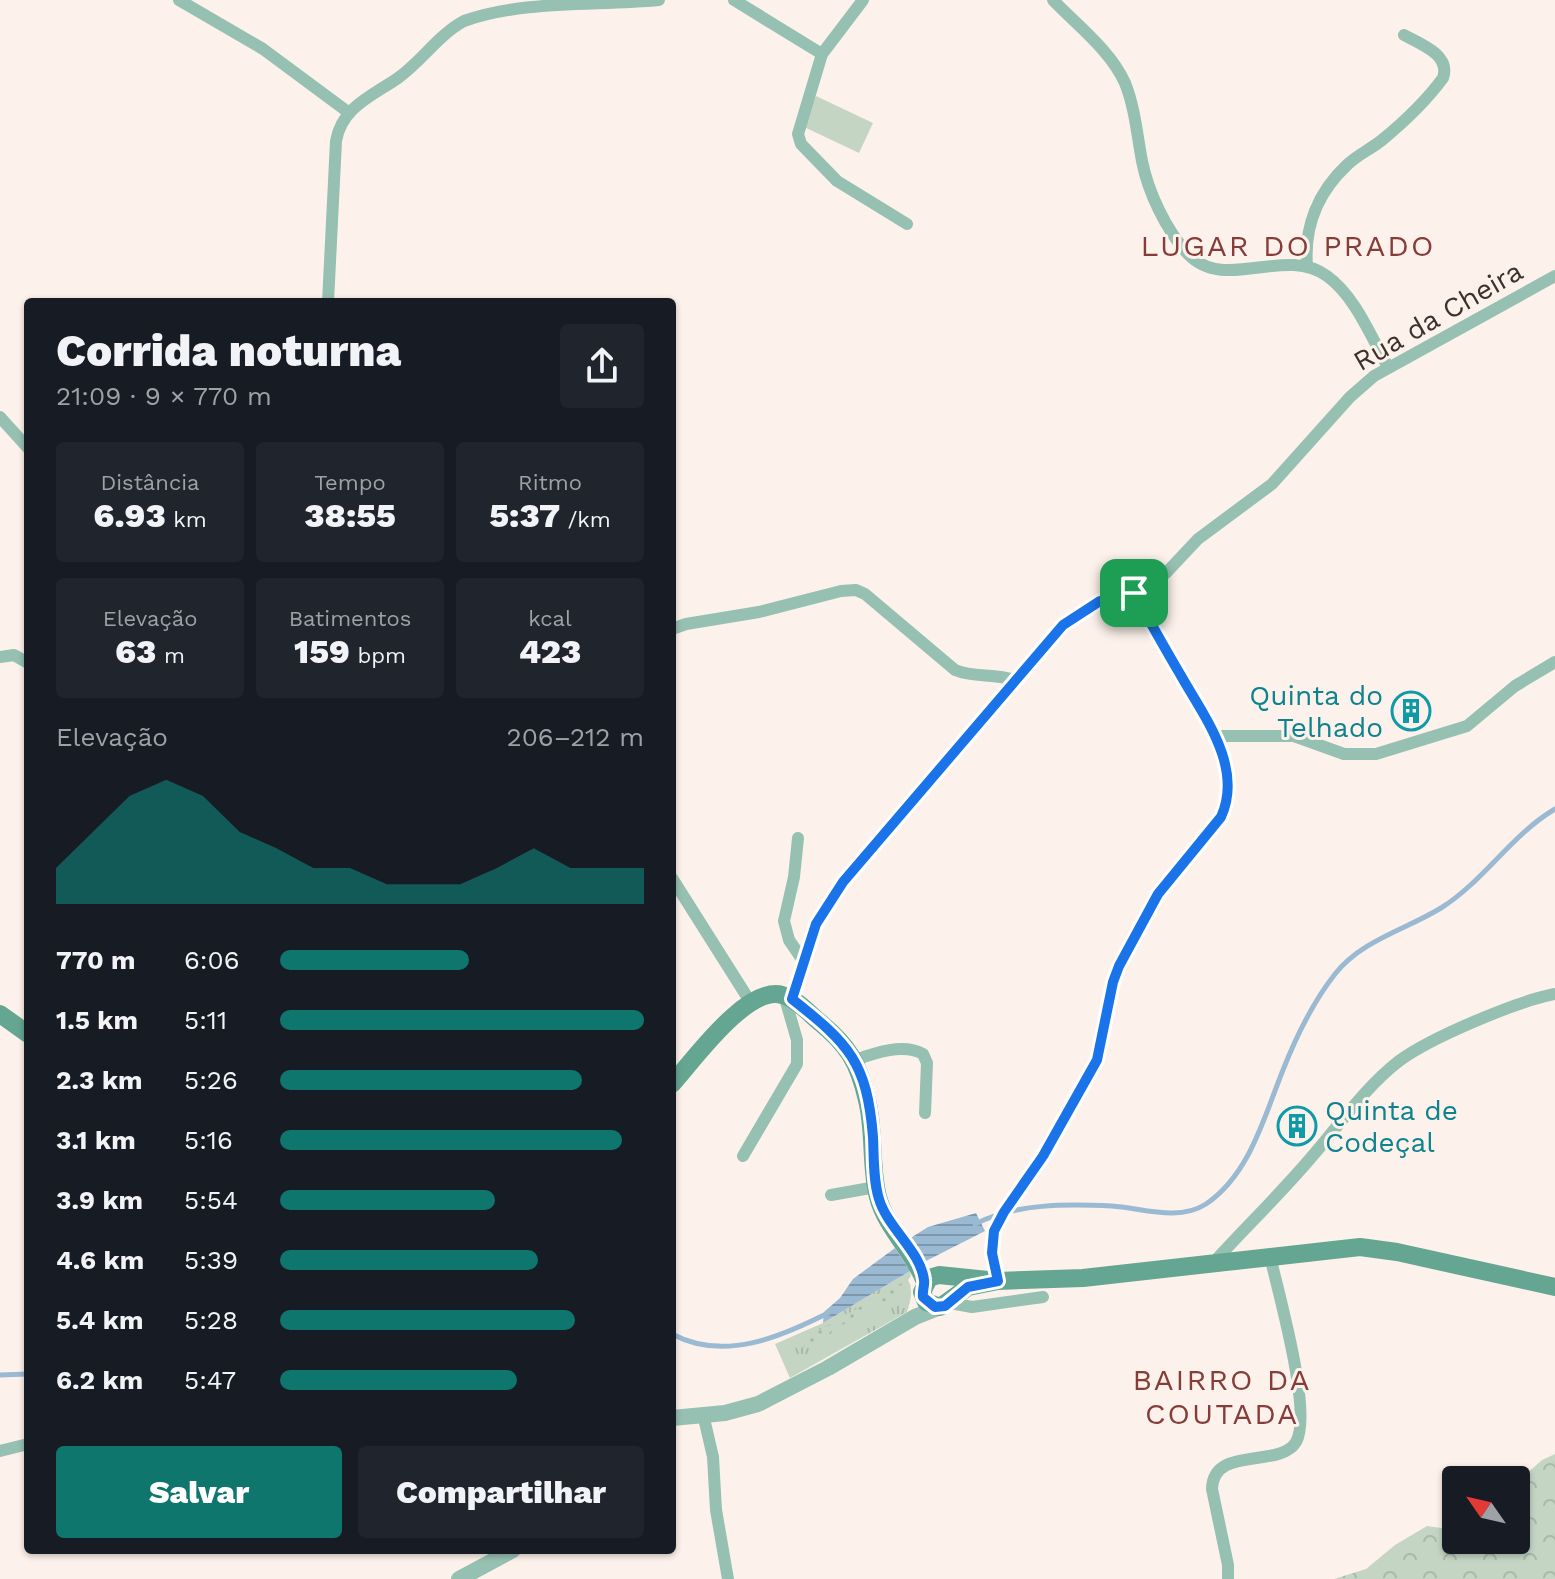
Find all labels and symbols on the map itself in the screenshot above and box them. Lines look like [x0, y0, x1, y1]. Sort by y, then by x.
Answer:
district label: LUGAR DO PRADO [1141, 228, 1435, 263]
street label: Rua da Cheira [1348, 254, 1529, 378]
pin [1100, 559, 1168, 627]
place label: Quinta do Telhado [1249, 679, 1383, 744]
building icon: Quinta do Telhado [1390, 690, 1432, 732]
place label: Quinta de Codeçal [1325, 1094, 1458, 1159]
building icon: Quinta de Codeçal [1276, 1105, 1318, 1147]
district label: BAIRRO DA COUTADA [1132, 1362, 1312, 1431]
north arrow [1442, 1466, 1530, 1554]

